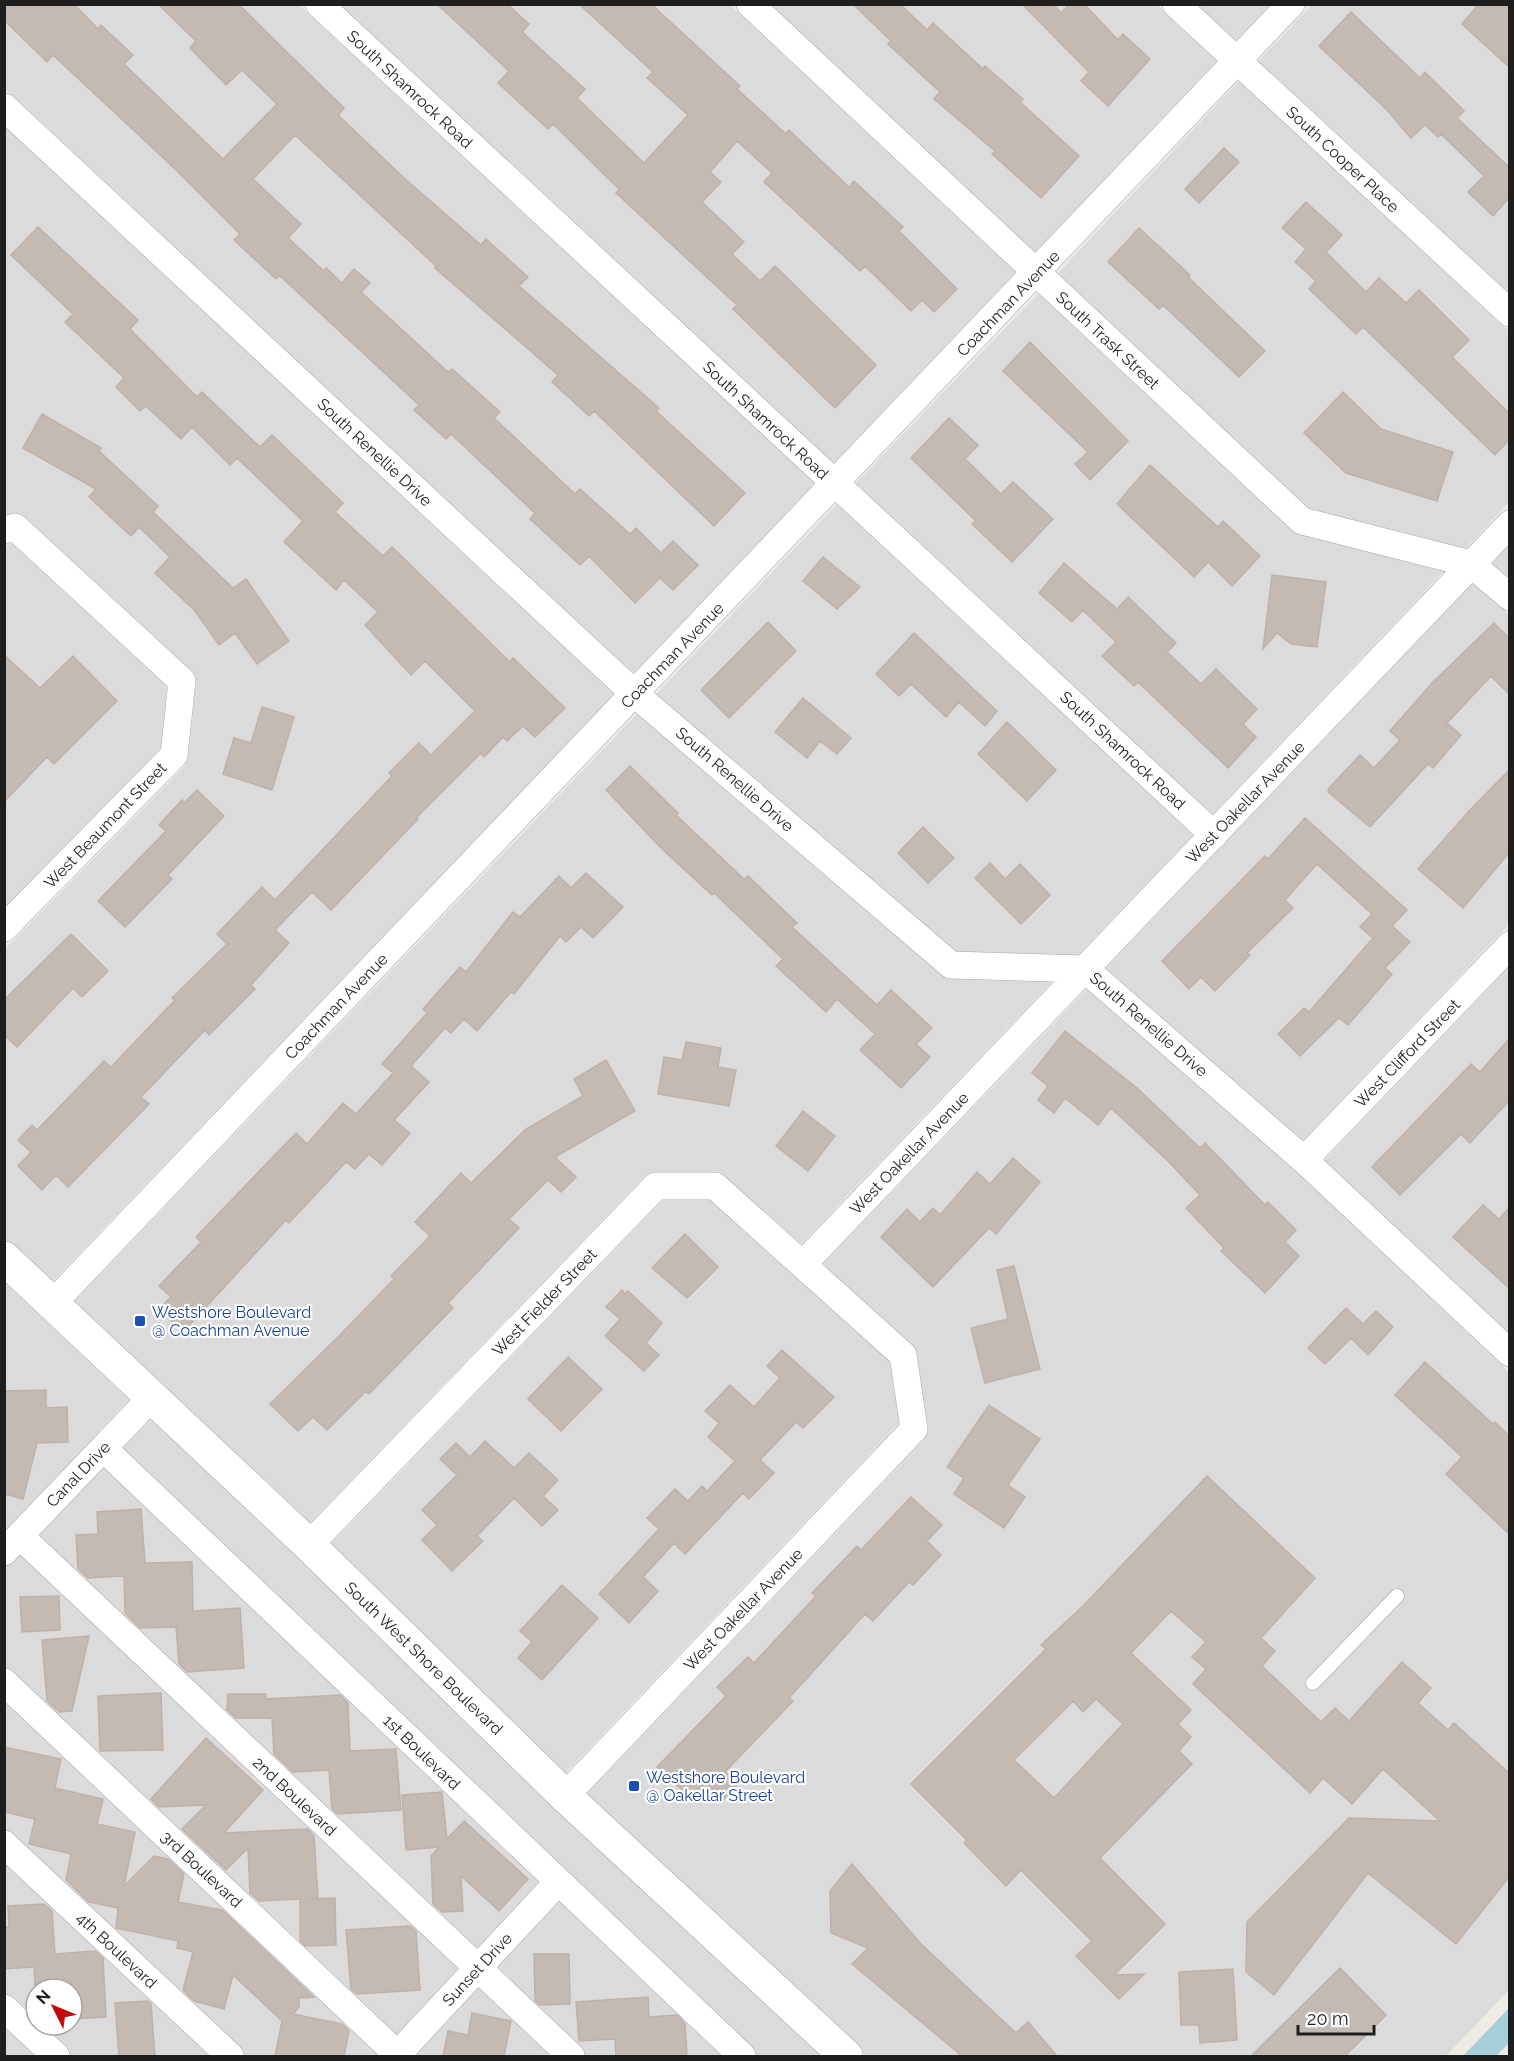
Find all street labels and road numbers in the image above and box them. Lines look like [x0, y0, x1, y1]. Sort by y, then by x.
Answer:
street label: South Shamrock Road [343, 26, 476, 152]
street label: South Cooper Place [1282, 102, 1403, 217]
street label: Coachman Avenue [953, 246, 1064, 360]
street label: South Trask Street [1052, 288, 1164, 394]
street label: South Shamrock Road [699, 357, 832, 483]
street label: South Renellie Drive [313, 394, 436, 510]
street label: Coachman Avenue [617, 598, 728, 712]
street label: South Shamrock Road [1056, 687, 1189, 813]
street label: South Renellie Drive [672, 723, 797, 836]
street label: West Oakellar Avenue [1182, 737, 1309, 867]
street label: West Beaumont Street [40, 758, 171, 892]
street label: Coachman Avenue [281, 949, 392, 1063]
street label: South Renellie Drive [1086, 968, 1211, 1081]
street label: West Clifford Street [1351, 995, 1464, 1112]
street label: West Oakellar Avenue [846, 1088, 973, 1218]
street label: West Fielder Street [488, 1244, 601, 1360]
street label: Canal Drive [42, 1438, 114, 1511]
street label: West Oakellar Avenue [680, 1544, 807, 1674]
street label: South West Shore Boulevard [341, 1578, 507, 1739]
street label: 1st Boulevard [379, 1711, 464, 1794]
street label: 2nd Boulevard [249, 1753, 340, 1840]
street label: 3rd Boulevard [157, 1827, 246, 1912]
street label: 4th Boulevard [72, 1908, 161, 1992]
street label: Sunset Drive [439, 1929, 516, 2010]

